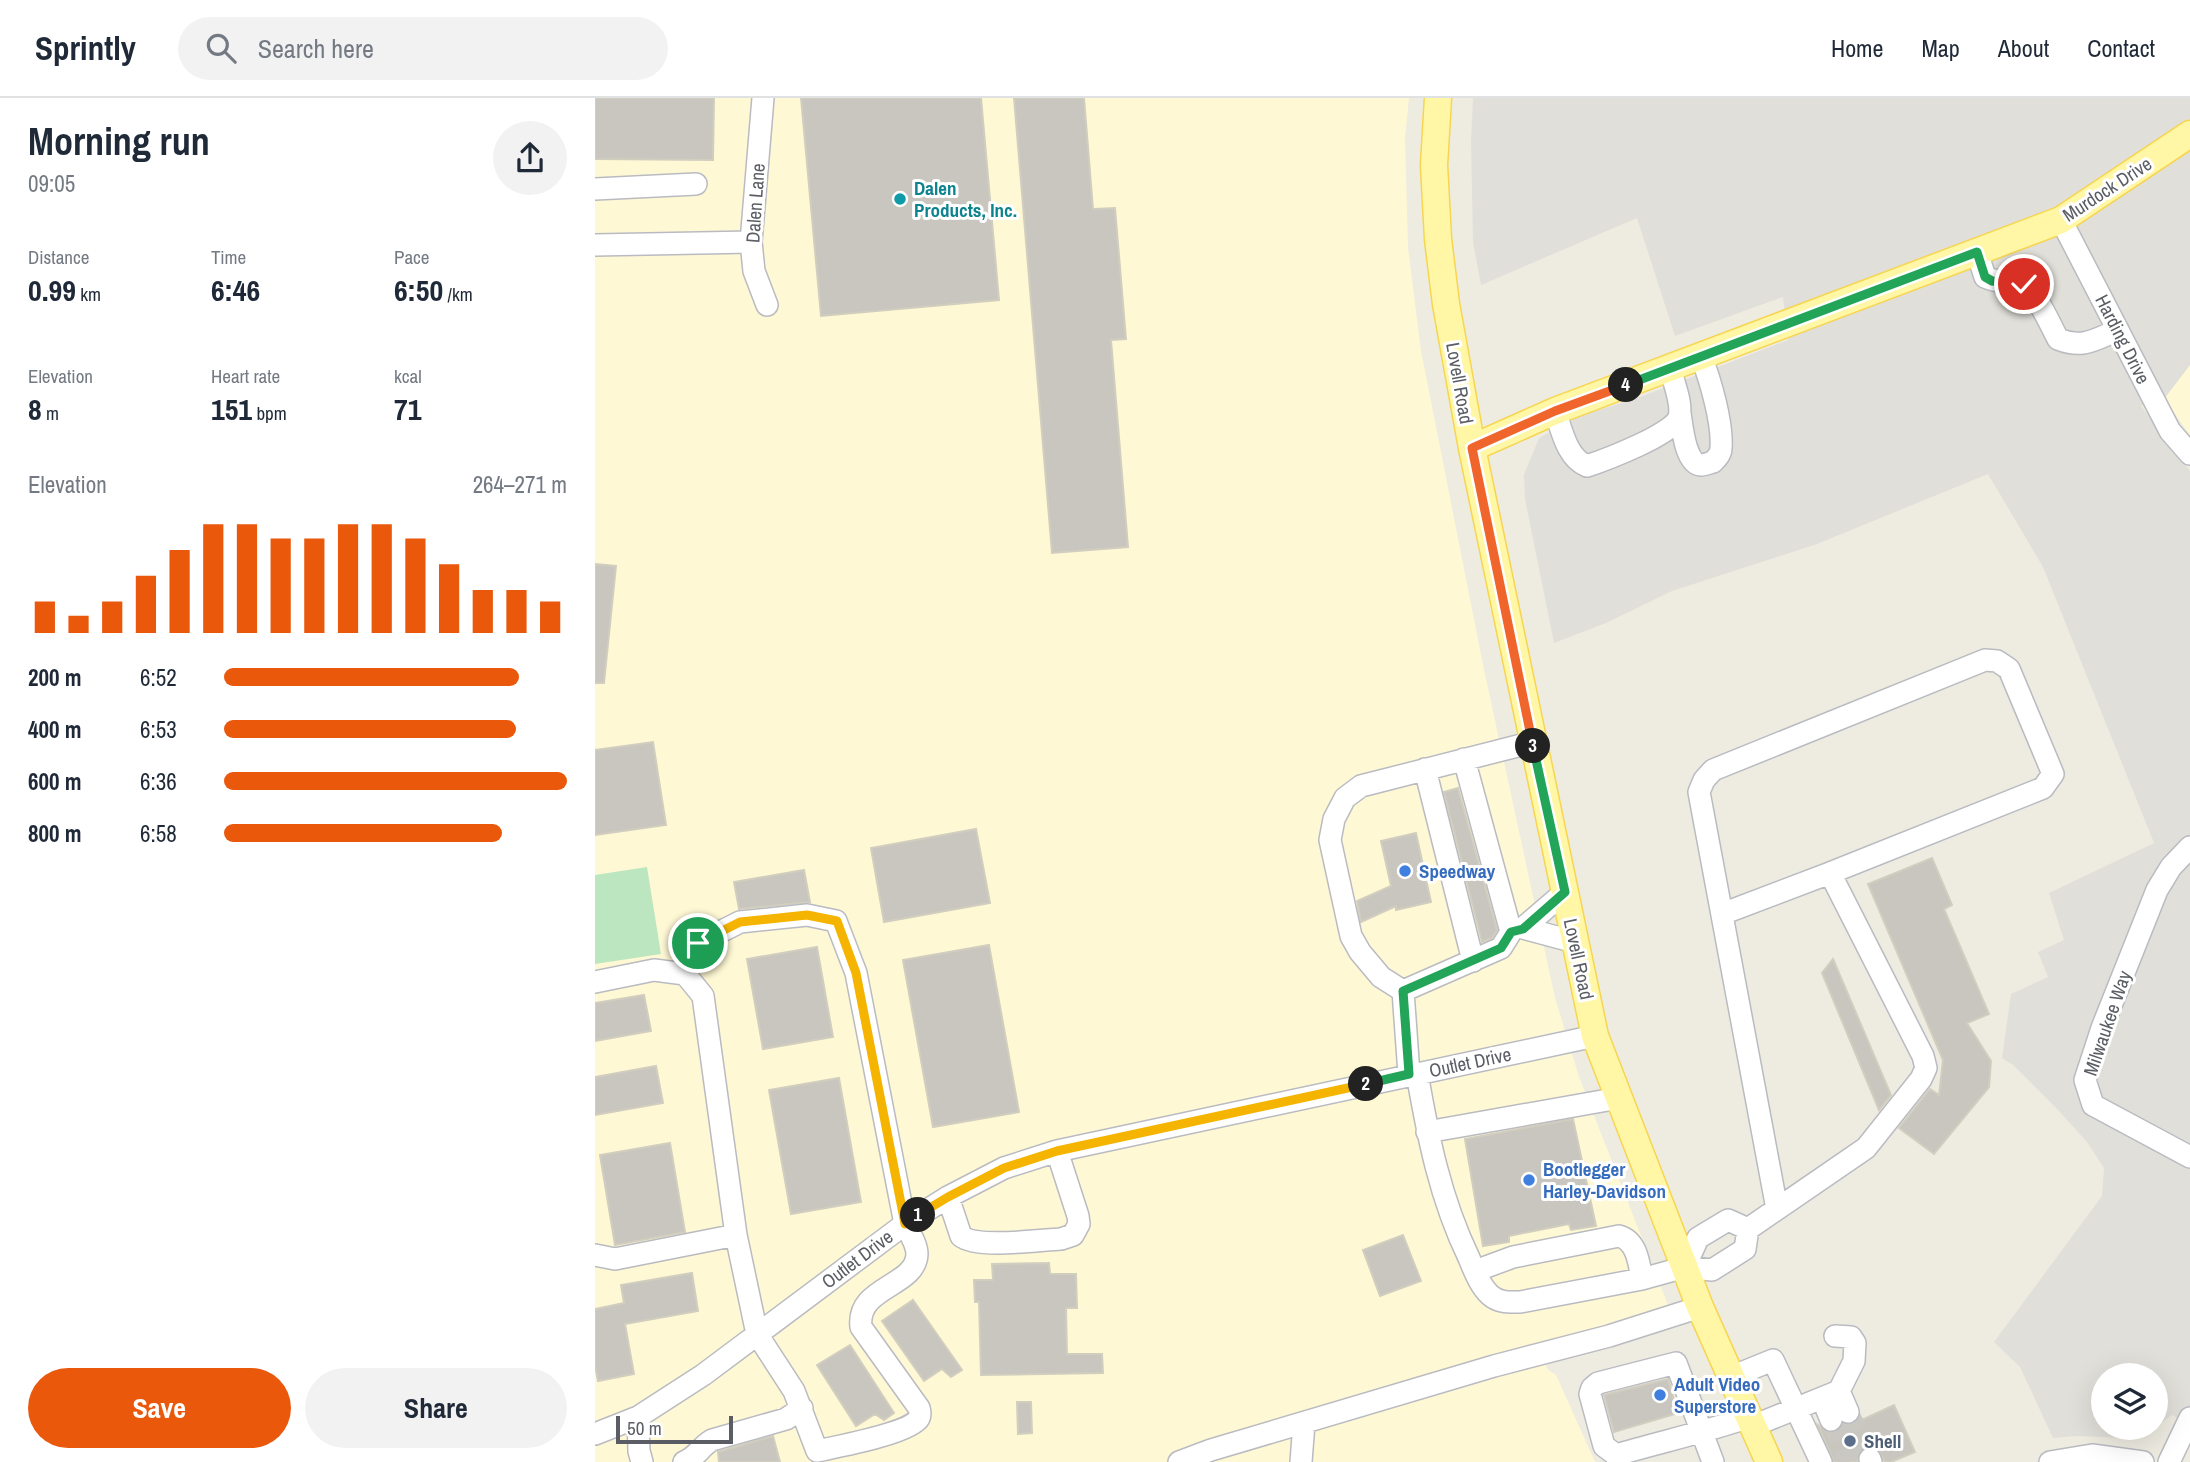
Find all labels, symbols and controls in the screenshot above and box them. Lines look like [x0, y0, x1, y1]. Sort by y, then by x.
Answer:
search box [178, 17, 668, 80]
text: Sprintly [35, 26, 136, 70]
icon: search [202, 29, 240, 67]
text: Search here [258, 31, 374, 66]
text: Home [1831, 32, 1883, 64]
text: Map [1921, 32, 1960, 64]
text: About [1998, 32, 2049, 64]
text: Contact [2087, 32, 2155, 64]
text: Morning run [28, 116, 210, 167]
button: share [493, 121, 567, 195]
street label: Murdock Drive [2057, 151, 2157, 227]
street label: Dalen Lane [739, 162, 771, 244]
text: 09:05 [28, 168, 75, 199]
place label: Dalen Products, Inc. [914, 175, 1017, 223]
marker: Dalen Products, Inc. [892, 191, 908, 207]
text: Distance [28, 244, 89, 270]
text: Time [211, 244, 246, 270]
text: Pace [394, 244, 430, 270]
pin [1994, 254, 2054, 314]
icon: check [2005, 265, 2043, 303]
text: 0.99 [28, 270, 76, 310]
text: 6:46 [211, 270, 260, 310]
text: 6:50 [394, 270, 443, 310]
text: km [76, 281, 101, 307]
text: /km [443, 281, 473, 307]
street label: Harding Drive [2089, 290, 2157, 388]
street label: Lovell Road [1440, 340, 1480, 426]
text: Elevation [28, 363, 93, 389]
text: Heart rate [211, 363, 280, 389]
text: kcal [394, 363, 422, 389]
pin: 4 [1609, 368, 1643, 402]
text: 4 [1621, 371, 1630, 397]
text: 8 [28, 389, 42, 429]
text: 151 [211, 389, 252, 429]
text: 71 [394, 389, 421, 429]
text: m [42, 400, 59, 426]
text: bpm [252, 400, 287, 426]
text: Elevation [28, 469, 107, 500]
text: 264–271 m [473, 469, 567, 500]
text: 200 m [28, 662, 81, 693]
text: 6:52 [140, 662, 177, 693]
text: 400 m [28, 714, 81, 745]
text: 6:53 [140, 714, 177, 745]
pin: 3 [1515, 728, 1551, 764]
text: 3 [1528, 732, 1537, 758]
text: 600 m [28, 766, 81, 797]
text: 6:36 [140, 766, 177, 797]
text: 800 m [28, 818, 81, 849]
text: 6:58 [140, 818, 177, 849]
place label: Speedway [1419, 858, 1496, 884]
marker: Speedway [1397, 863, 1413, 879]
pin [668, 913, 728, 973]
street label: Lovell Road [1558, 916, 1600, 1002]
icon: arrive [679, 924, 717, 962]
street label: Milwaukee Way [2077, 967, 2137, 1079]
street label: Outlet Drive [1427, 1041, 1513, 1083]
pin: 2 [1349, 1066, 1383, 1102]
text: 2 [1361, 1070, 1370, 1096]
place label: Bootlegger Harley-Davidson [1543, 1156, 1666, 1204]
marker: Bootlegger Harley-Davidson [1521, 1172, 1537, 1188]
pin: 1 [901, 1198, 935, 1232]
text: 1 [913, 1201, 922, 1227]
street label: Outlet Drive [816, 1224, 898, 1294]
map controls [2091, 1363, 2168, 1440]
button: layers [2091, 1363, 2168, 1440]
button: Save [28, 1368, 291, 1448]
button: Share [305, 1368, 567, 1448]
place label: Adult Video Superstore [1674, 1371, 1760, 1419]
marker: Adult Video Superstore [1652, 1387, 1668, 1403]
scale bar [616, 1413, 733, 1445]
text: 50 m [627, 1415, 662, 1441]
place label: Shell [1864, 1428, 1901, 1454]
marker: Shell [1842, 1433, 1858, 1449]

